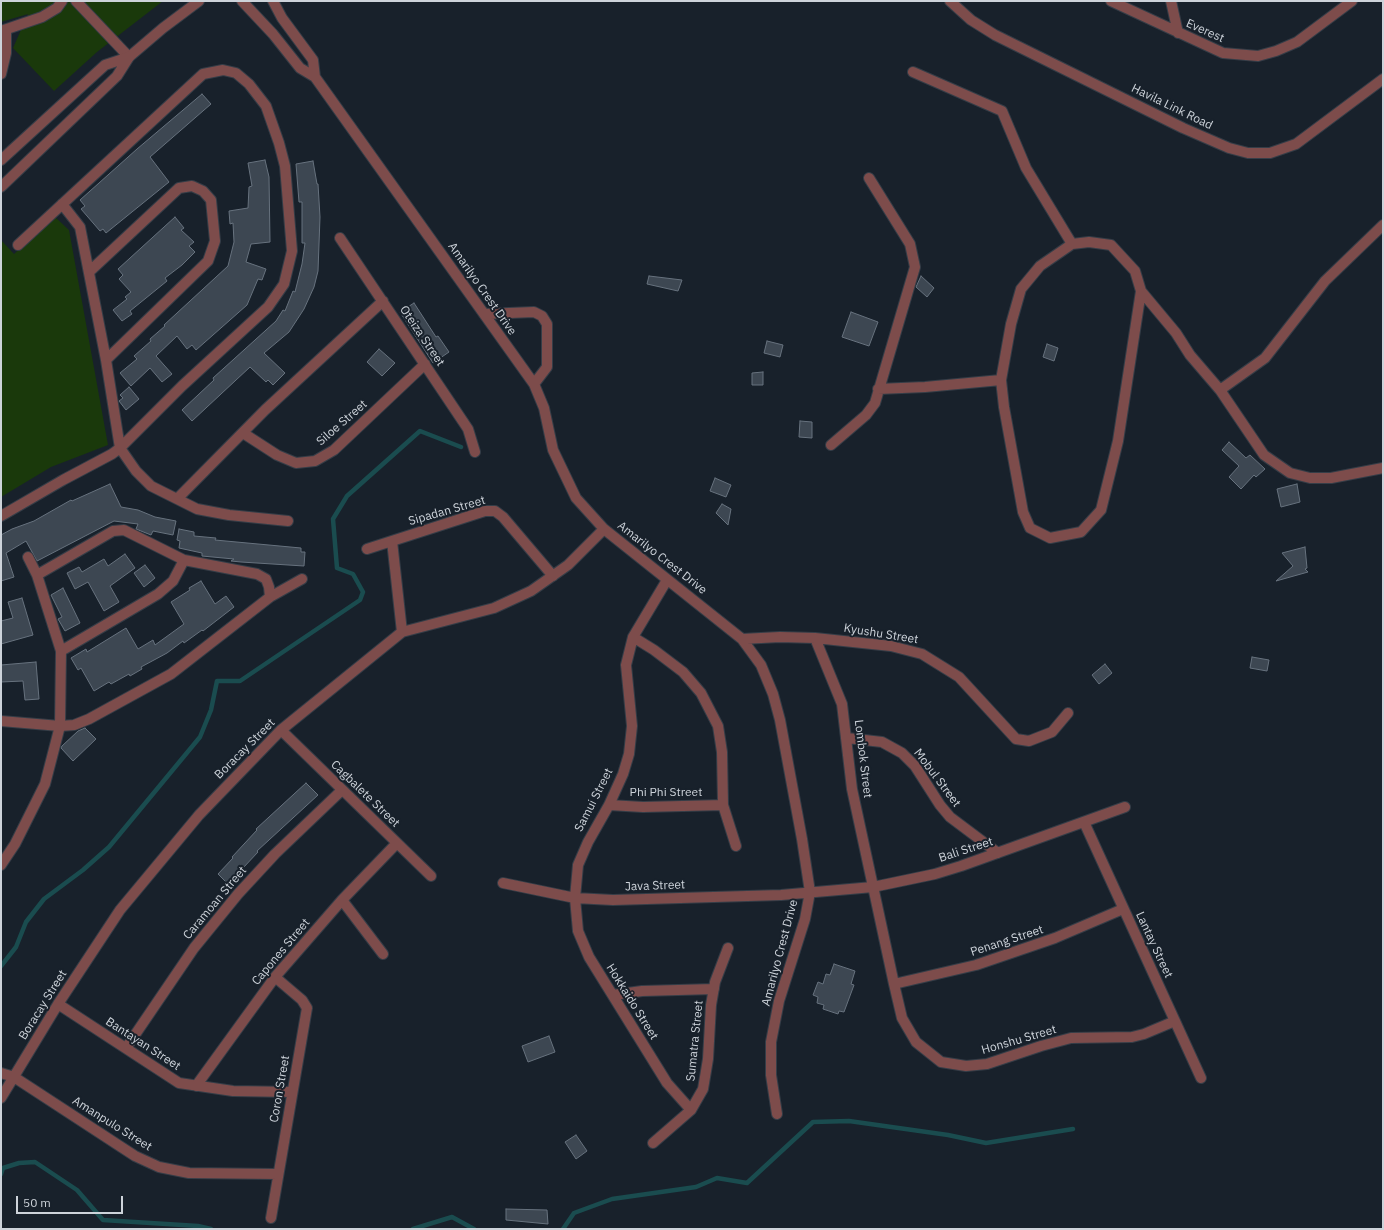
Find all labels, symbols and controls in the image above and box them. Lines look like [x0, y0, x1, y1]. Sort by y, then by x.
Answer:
street label: Everest [1184, 16, 1226, 46]
street label: Havila Link Road [1129, 81, 1215, 133]
street label: Amarilyo Crest Drive [445, 240, 519, 338]
street label: Oteiza Street [396, 303, 448, 369]
street label: Siloe Street [314, 397, 370, 449]
street label: Sipadan Street [407, 493, 487, 529]
street label: Amarilyo Crest Drive [614, 519, 710, 597]
street label: Kyushu Street [843, 621, 919, 647]
street label: Boracay Street [212, 716, 278, 782]
street label: Lombok Street [851, 719, 875, 799]
street label: Mobul Street [910, 746, 964, 810]
street label: Cagbalete Street [328, 758, 402, 830]
street label: Samui Street [572, 766, 616, 834]
street label: Phi Phi Street [630, 786, 702, 800]
street label: Bali Street [937, 834, 995, 866]
street label: Caramoan Street [180, 864, 250, 942]
street label: Java Street [625, 878, 685, 894]
street label: Amarilyo Crest Drive [759, 898, 801, 1008]
street label: Lantay Street [1132, 910, 1176, 980]
street label: Capones Street [249, 916, 313, 988]
street label: Penang Street [969, 922, 1045, 960]
street label: Hokkaido Street [603, 961, 661, 1043]
street label: Boracay Street [16, 968, 70, 1042]
street label: Sumatra Street [684, 1000, 706, 1082]
street label: Bantayan Street [103, 1014, 183, 1074]
street label: Honshu Street [980, 1022, 1058, 1058]
street label: Coron Street [267, 1054, 293, 1124]
street label: Amanpulo Street [70, 1094, 154, 1154]
scale bar [18, 1188, 125, 1214]
text: 50 m [23, 1195, 51, 1210]

